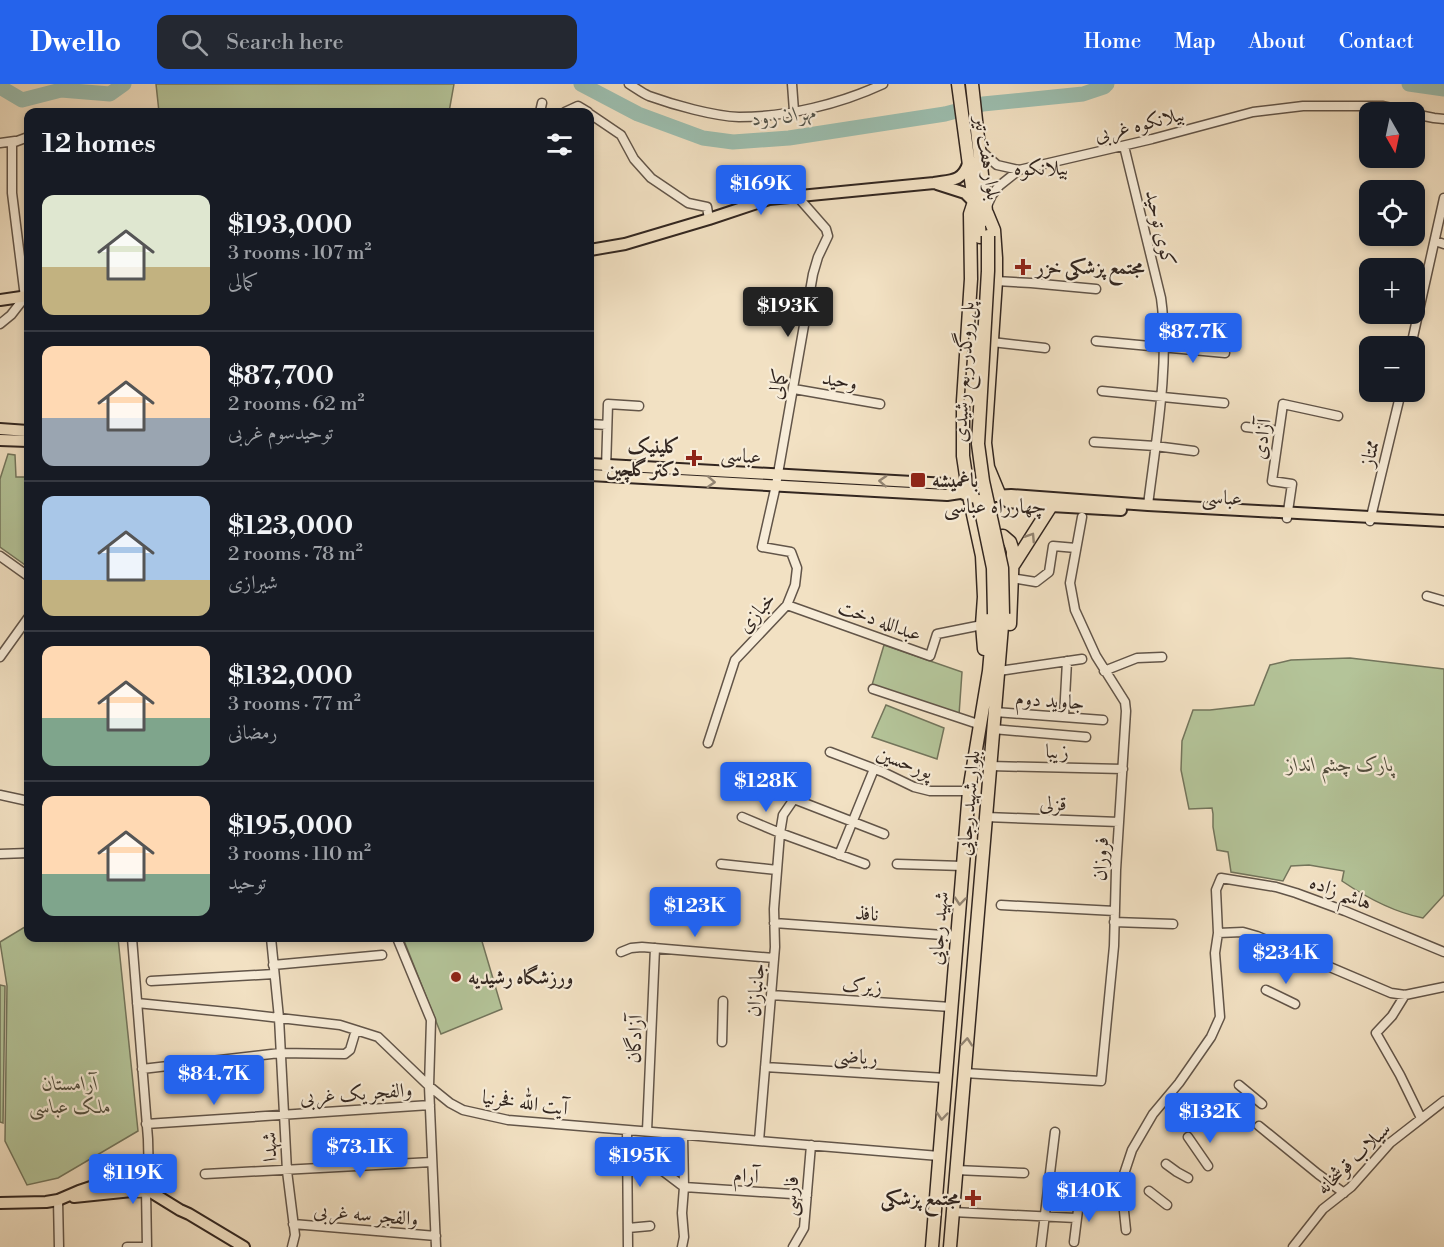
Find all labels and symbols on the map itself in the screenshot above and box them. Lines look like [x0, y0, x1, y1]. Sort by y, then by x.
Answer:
water label: مهران رود [750, 100, 818, 132]
street label: بیلانکوه غربی [1092, 102, 1187, 150]
north arrow [1359, 102, 1425, 168]
street label: بلوار هفت تیر [967, 112, 1006, 202]
district label: بیلانکوه [1014, 156, 1068, 182]
pin: $169K [719, 165, 803, 216]
street label: کوی توحید [1139, 188, 1180, 269]
place label: مجتمع پزشکی خزر [1034, 256, 1145, 286]
marker: مجتمع پزشکی خزر [1014, 258, 1032, 276]
pin: $193K [746, 287, 830, 338]
street label: پل روگذر ربع رشیدی [945, 300, 985, 443]
pin: $87.7K [1144, 313, 1242, 364]
street label: وحید [820, 366, 859, 397]
street label: کمالی [763, 367, 794, 402]
street label: آزادی [1246, 414, 1278, 461]
place label: کلینیک دکتر گلچین [606, 435, 680, 483]
street label: ممتاز [1355, 438, 1386, 471]
street label: عباسى [720, 443, 762, 471]
marker: کلینیک دکتر گلچین [685, 449, 703, 467]
place label: باغمیشه [932, 469, 979, 494]
marker: باغمیشه [909, 471, 927, 489]
one-way arrow [706, 475, 715, 488]
one-way arrow [878, 475, 887, 488]
street label: عباسى [1201, 485, 1243, 513]
district label: چهارراه عباسی [944, 494, 1046, 521]
one-way arrow [1024, 533, 1035, 544]
street label: خبازی [733, 587, 782, 638]
street label: عبدالله دخت [834, 595, 925, 648]
street label: جاوید دوم [1014, 687, 1085, 720]
street label: زیبا [1045, 740, 1069, 765]
street label: پورحسین [872, 741, 937, 787]
street label: بلوار شهید رجایی [952, 749, 987, 857]
park label: پارک چشم انداز [1284, 753, 1396, 784]
pin: $128K [724, 762, 808, 813]
street label: قزلی [1039, 792, 1067, 817]
street label: فروزان [1088, 836, 1115, 882]
street label: هاشم زاده [1304, 870, 1375, 922]
pin: $123K [653, 887, 737, 938]
street label: شهید رجایی [924, 890, 955, 966]
one-way arrow [954, 896, 967, 905]
street label: نافذ [854, 901, 880, 928]
pin: $234K [1244, 934, 1328, 985]
street label: جانبازان [742, 962, 771, 1018]
place label: ورزشگاه رشیدیه [468, 964, 573, 991]
marker: ورزشگاه رشیدیه [449, 970, 463, 984]
street label: زیرک [841, 973, 883, 1000]
street label: آزادگان [621, 1011, 649, 1064]
one-way arrow [960, 1038, 973, 1047]
street label: ریاضی [833, 1043, 879, 1073]
pin: $84.7K [165, 1055, 263, 1106]
park label: آرامستان ملک عباسی [29, 1071, 111, 1121]
street label: والفجر یک غربی [299, 1078, 413, 1112]
street label: آیت الله فخرنیا [480, 1081, 572, 1122]
pin: $132K [1168, 1093, 1252, 1144]
one-way arrow [936, 1112, 949, 1121]
street label: سیلاب قوشخانه [1311, 1117, 1397, 1201]
pin: $73.1K [311, 1128, 409, 1179]
street label: شهدا [257, 1131, 284, 1162]
pin: $195K [598, 1137, 682, 1188]
pin: $119K [91, 1154, 175, 1205]
street label: آرام [732, 1162, 762, 1194]
pin: $140K [1047, 1172, 1131, 1223]
street label: فارسی [778, 1175, 806, 1217]
place label: مجتمع پزشکی [880, 1187, 961, 1217]
marker: مجتمع پزشکی [964, 1189, 982, 1207]
street label: والفجر سه غربی [312, 1198, 419, 1234]

